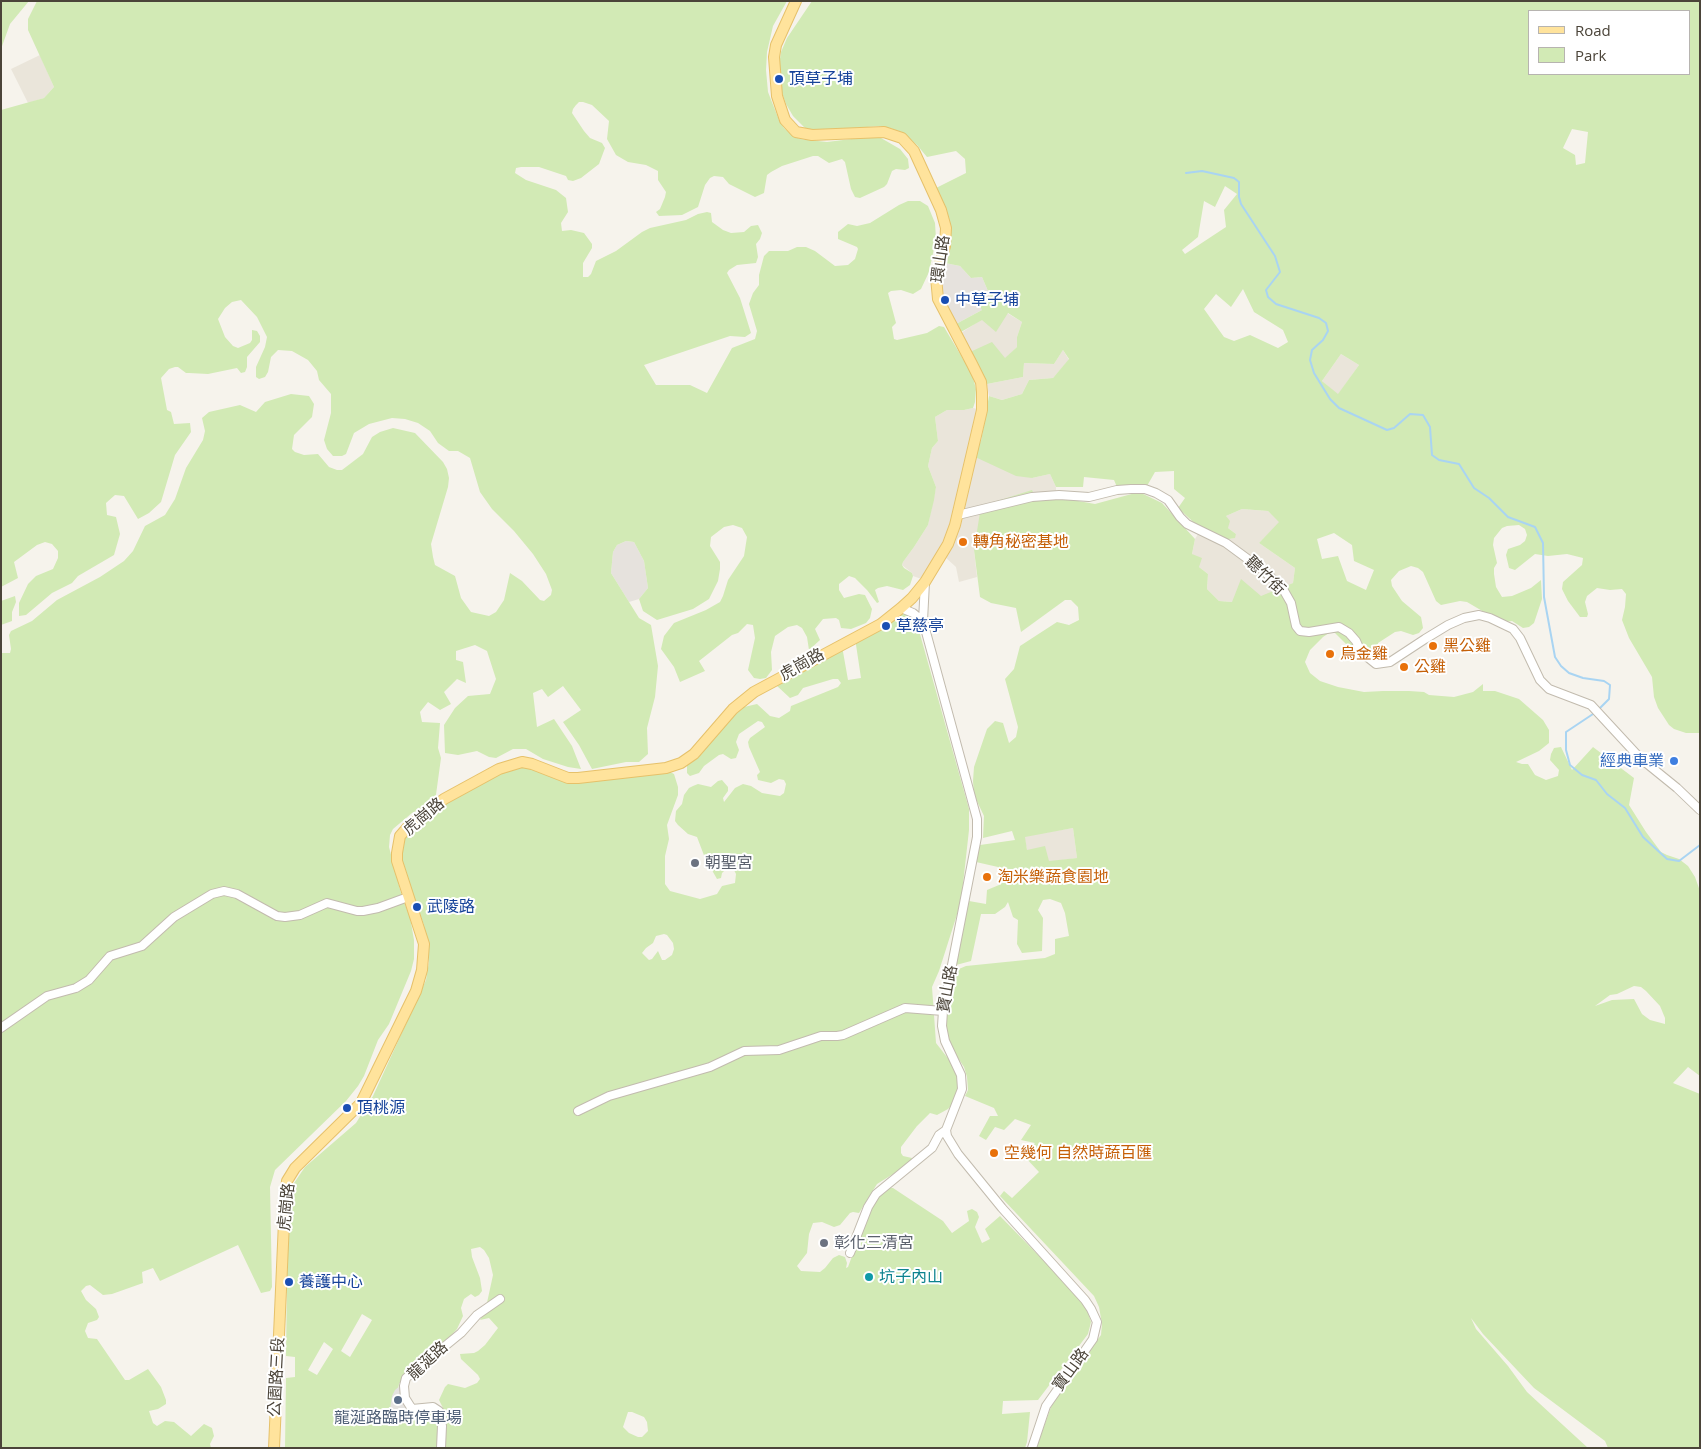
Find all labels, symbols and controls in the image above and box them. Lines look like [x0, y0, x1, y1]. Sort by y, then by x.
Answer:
legend [1528, 10, 1691, 75]
text: Road [1575, 20, 1611, 40]
text: Park [1575, 45, 1606, 65]
place label: 頂草子埔 [789, 69, 853, 89]
marker: 頂草子埔 [773, 73, 785, 85]
street label: 環山路 [928, 234, 954, 284]
place label: 中草子埔 [955, 290, 1019, 310]
marker: 中草子埔 [939, 294, 951, 306]
place label: 轉角秘密基地 [973, 532, 1069, 552]
marker: 轉角秘密基地 [957, 536, 969, 548]
street label: 聽竹街 [1241, 552, 1289, 600]
place label: 草慈亭 [896, 616, 944, 636]
marker: 草慈亭 [880, 620, 892, 632]
place label: 黑公雞 [1443, 636, 1491, 656]
marker: 黑公雞 [1427, 640, 1439, 652]
place label: 烏金雞 [1340, 644, 1388, 664]
street label: 虎崗路 [776, 645, 828, 685]
marker: 烏金雞 [1324, 648, 1336, 660]
place label: 公雞 [1414, 657, 1446, 677]
marker: 公雞 [1398, 661, 1410, 673]
place label: 經典車業 [1600, 751, 1664, 771]
marker: 經典車業 [1668, 755, 1680, 767]
street label: 虎崗路 [399, 794, 449, 840]
place label: 朝聖宮 [705, 853, 753, 873]
marker: 朝聖宮 [689, 857, 701, 869]
place label: 淘米樂蔬食園地 [997, 867, 1109, 887]
marker: 淘米樂蔬食園地 [981, 871, 993, 883]
place label: 武陵路 [427, 897, 475, 917]
marker: 武陵路 [411, 901, 423, 913]
street label: 寶山路 [934, 964, 962, 1014]
place label: 頂桃源 [357, 1098, 405, 1118]
marker: 頂桃源 [341, 1102, 353, 1114]
place label: 空幾何 自然時蔬百匯 [1004, 1143, 1152, 1163]
marker: 空幾何 自然時蔬百匯 [988, 1147, 1000, 1159]
street label: 虎崗路 [275, 1182, 299, 1232]
place label: 彰化三清宮 [834, 1233, 914, 1253]
marker: 彰化三清宮 [818, 1237, 830, 1249]
place label: 坑子內山 [879, 1267, 943, 1287]
marker: 坑子內山 [863, 1271, 875, 1283]
place label: 養護中心 [299, 1272, 363, 1292]
marker: 養護中心 [283, 1276, 295, 1288]
street label: 公園路三段 [265, 1337, 289, 1417]
street label: 龍涎路 [404, 1338, 452, 1384]
street label: 寶山路 [1049, 1345, 1093, 1395]
marker: 龍涎路臨時停車場 [392, 1394, 404, 1406]
place label: 龍涎路臨時停車場 [334, 1408, 462, 1428]

